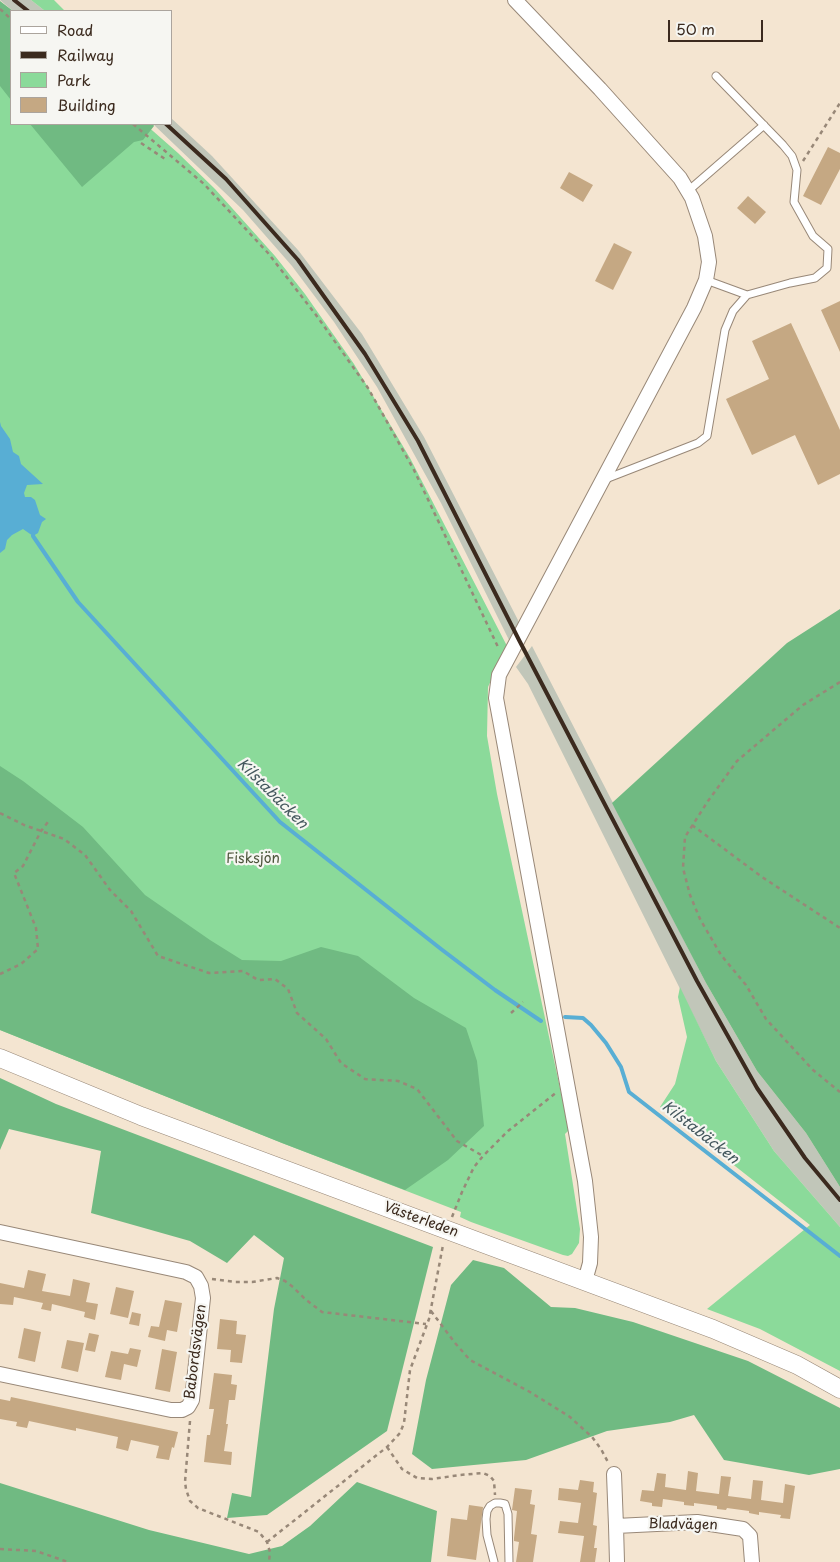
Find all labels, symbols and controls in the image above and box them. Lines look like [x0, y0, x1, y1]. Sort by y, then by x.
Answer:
legend [10, 10, 172, 125]
scale bar [670, 10, 765, 42]
text: 50 m [676, 17, 715, 40]
text: Road [57, 18, 93, 41]
text: Railway [57, 43, 114, 66]
text: Park [57, 68, 91, 91]
text: Building [57, 93, 116, 116]
water label: Kilstabäcken [233, 755, 311, 833]
park label: Fisksjön [226, 851, 280, 867]
water label: Kilstabäcken [658, 1098, 742, 1168]
street label: Västerleden [381, 1199, 461, 1241]
street label: Babordsvägen [182, 1303, 210, 1401]
street label: Bladvägen [648, 1516, 718, 1534]

